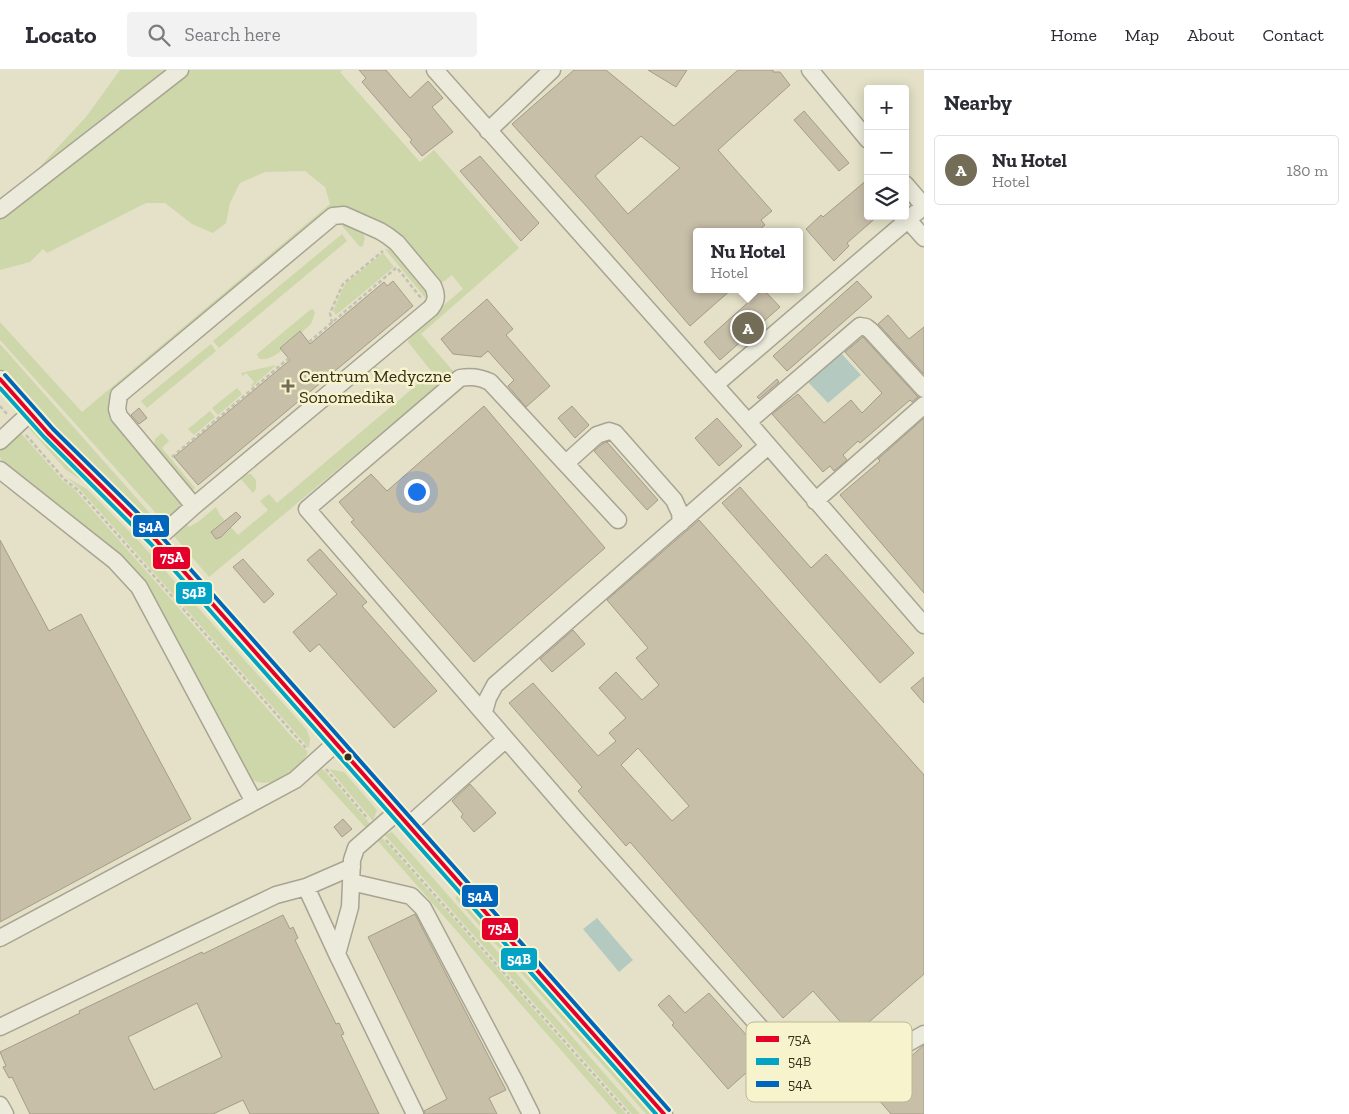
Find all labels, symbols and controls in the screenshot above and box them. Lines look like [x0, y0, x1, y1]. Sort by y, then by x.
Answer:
search box [127, 12, 477, 57]
text: Locato [25, 20, 97, 49]
icon: search [145, 21, 173, 49]
text: Search here [185, 23, 281, 46]
text: Home [1050, 24, 1097, 46]
text: Map [1125, 24, 1159, 46]
text: About [1187, 24, 1234, 46]
text: Contact [1262, 24, 1324, 46]
map controls [864, 85, 909, 220]
button: + [864, 85, 909, 130]
text: Nearby [944, 90, 1012, 115]
button: − [864, 130, 909, 175]
text: Nu Hotel [992, 149, 1067, 172]
text: A [956, 161, 967, 180]
text: 180 m [1287, 161, 1328, 180]
text: Hotel [992, 172, 1030, 191]
button: layers [864, 175, 909, 220]
popup [693, 228, 803, 293]
text: Nu Hotel [711, 240, 785, 263]
text: Hotel [711, 263, 748, 282]
pin: A [732, 309, 764, 347]
place label: Centrum Medyczne Sonomedika [299, 365, 451, 408]
marker: Centrum Medyczne Sonomedika [281, 379, 295, 393]
your location [404, 479, 430, 505]
line badge: 54A [132, 514, 170, 538]
text: 54A [139, 518, 164, 535]
line badge: 75A [152, 546, 191, 570]
text: 75A [160, 549, 184, 566]
line badge: 54B [175, 581, 213, 605]
text: 54B [182, 584, 206, 601]
unlabelled marker [343, 752, 353, 762]
line badge: 54A [461, 884, 499, 908]
text: 54A [468, 888, 493, 905]
line badge: 75A [481, 917, 519, 941]
text: 75A [488, 920, 512, 937]
line badge: 54B [500, 947, 538, 971]
text: 54B [507, 951, 531, 968]
legend [746, 1022, 912, 1102]
text: 75A [788, 1031, 812, 1048]
text: 54B [788, 1053, 811, 1070]
text: 54A [788, 1076, 813, 1093]

